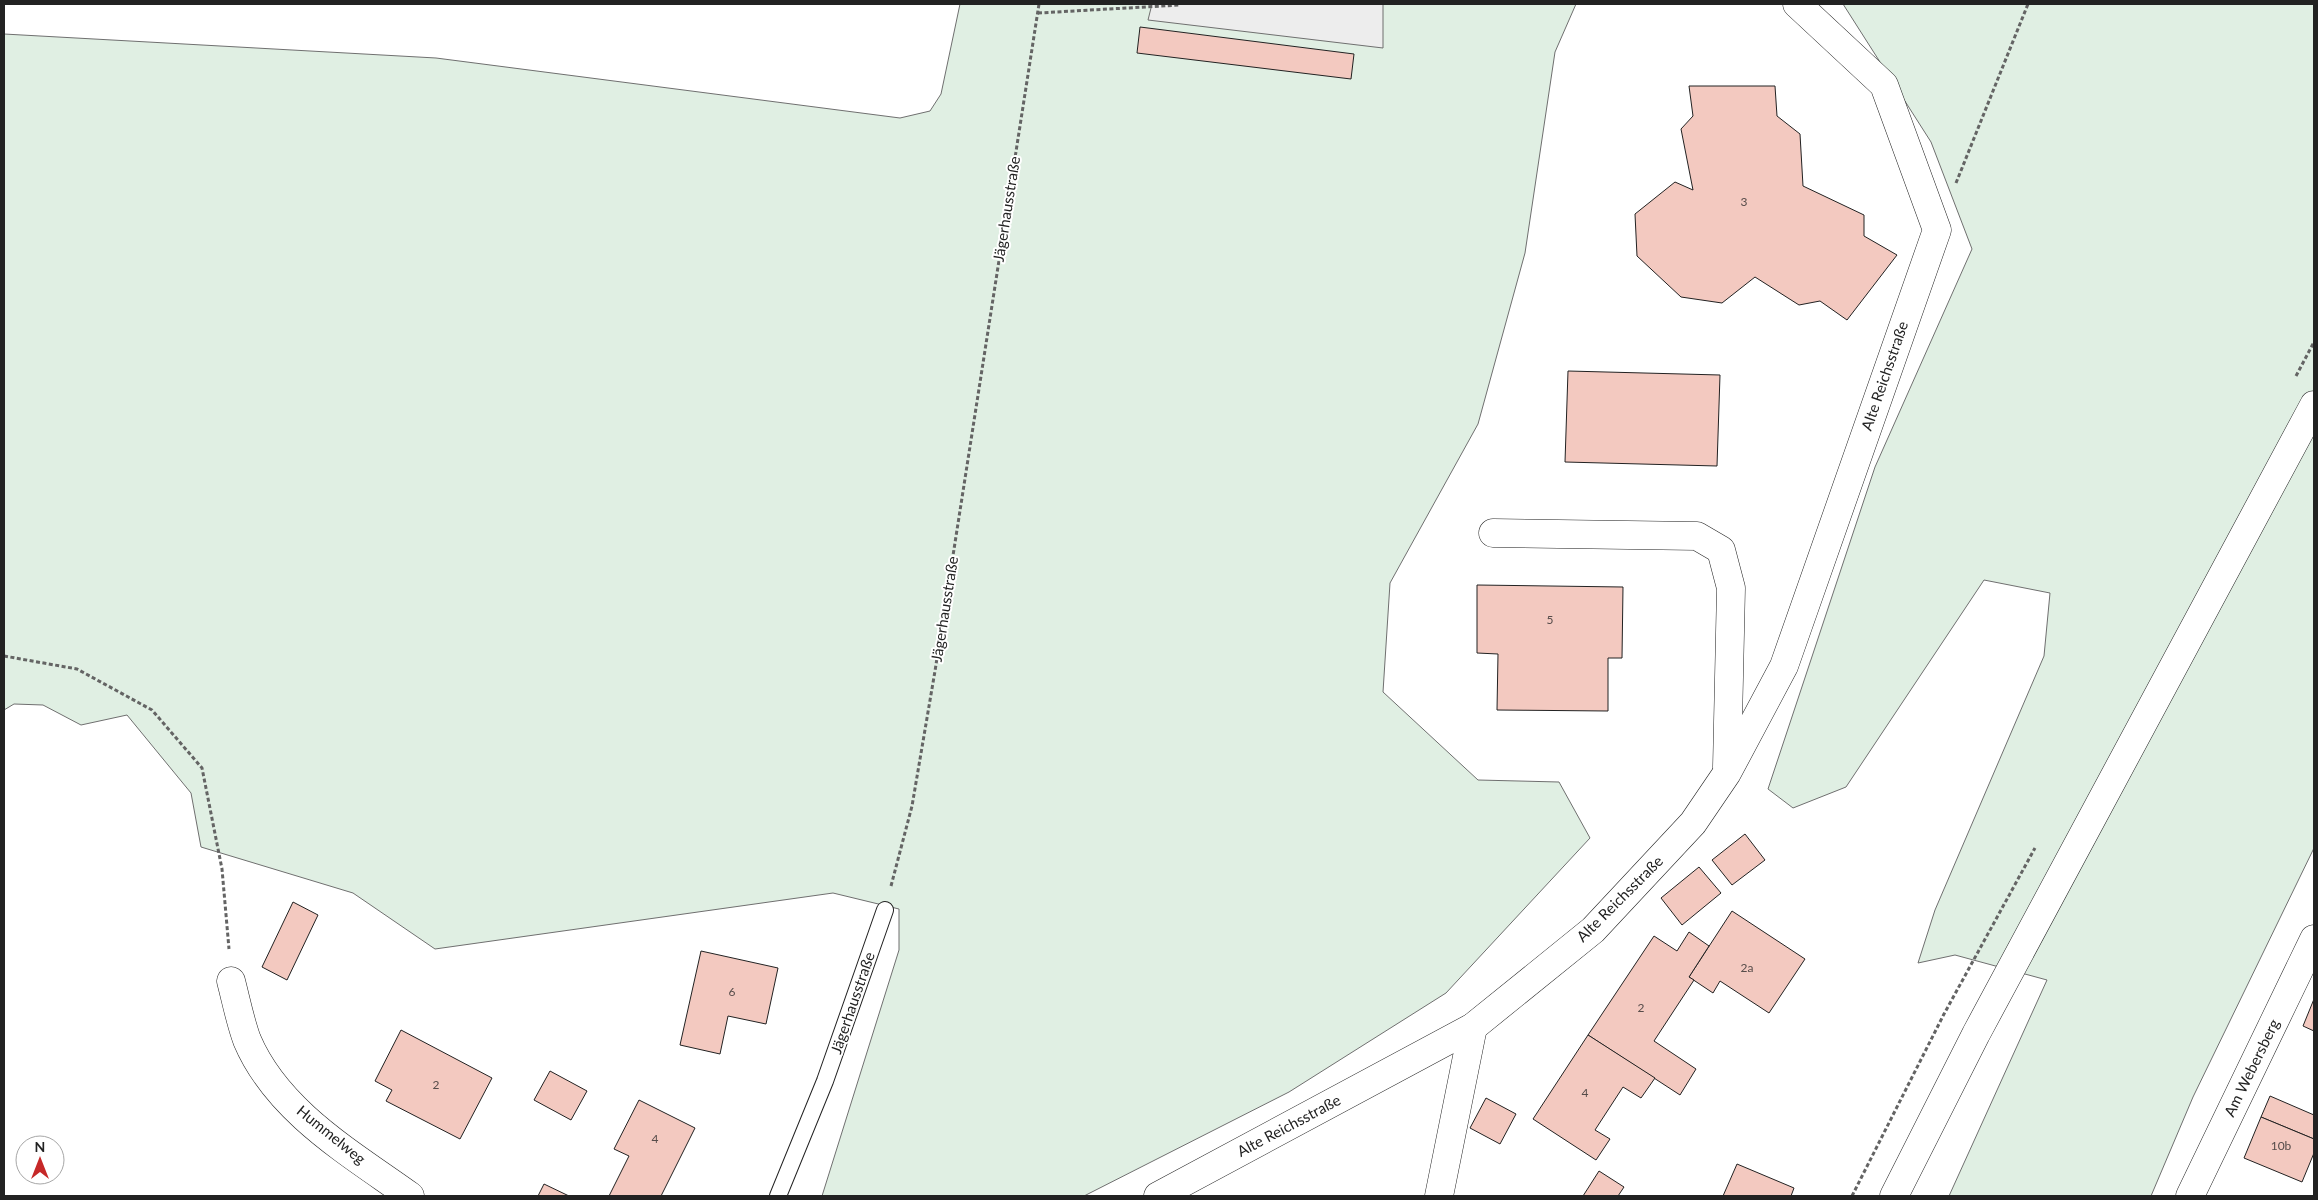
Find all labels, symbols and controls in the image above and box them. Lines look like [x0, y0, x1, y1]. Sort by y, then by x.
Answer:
street label: Jägerhausstraße [989, 155, 1023, 263]
house number: 3 [1741, 194, 1748, 209]
street label: Alte Reichsstraße [1857, 319, 1911, 433]
street label: Jägerhausstraße [927, 555, 961, 663]
house number: 5 [1547, 612, 1554, 627]
street label: Alte Reichsstraße [1572, 851, 1666, 945]
street label: Jägerhausstraße [826, 949, 878, 1056]
house number: 2a [1741, 960, 1753, 975]
house number: 6 [729, 984, 736, 999]
house number: 2 [1638, 1000, 1645, 1015]
street label: Am Webersberg [2220, 1016, 2283, 1119]
house number: 2 [433, 1077, 440, 1092]
house number: 4 [1582, 1085, 1589, 1100]
street label: Alte Reichsstraße [1234, 1090, 1343, 1160]
street label: Hummelweg [294, 1101, 370, 1168]
house number: 4 [652, 1131, 659, 1146]
north arrow [15, 1135, 65, 1185]
text: N [35, 1138, 45, 1155]
house number: 10b [2271, 1138, 2292, 1153]

